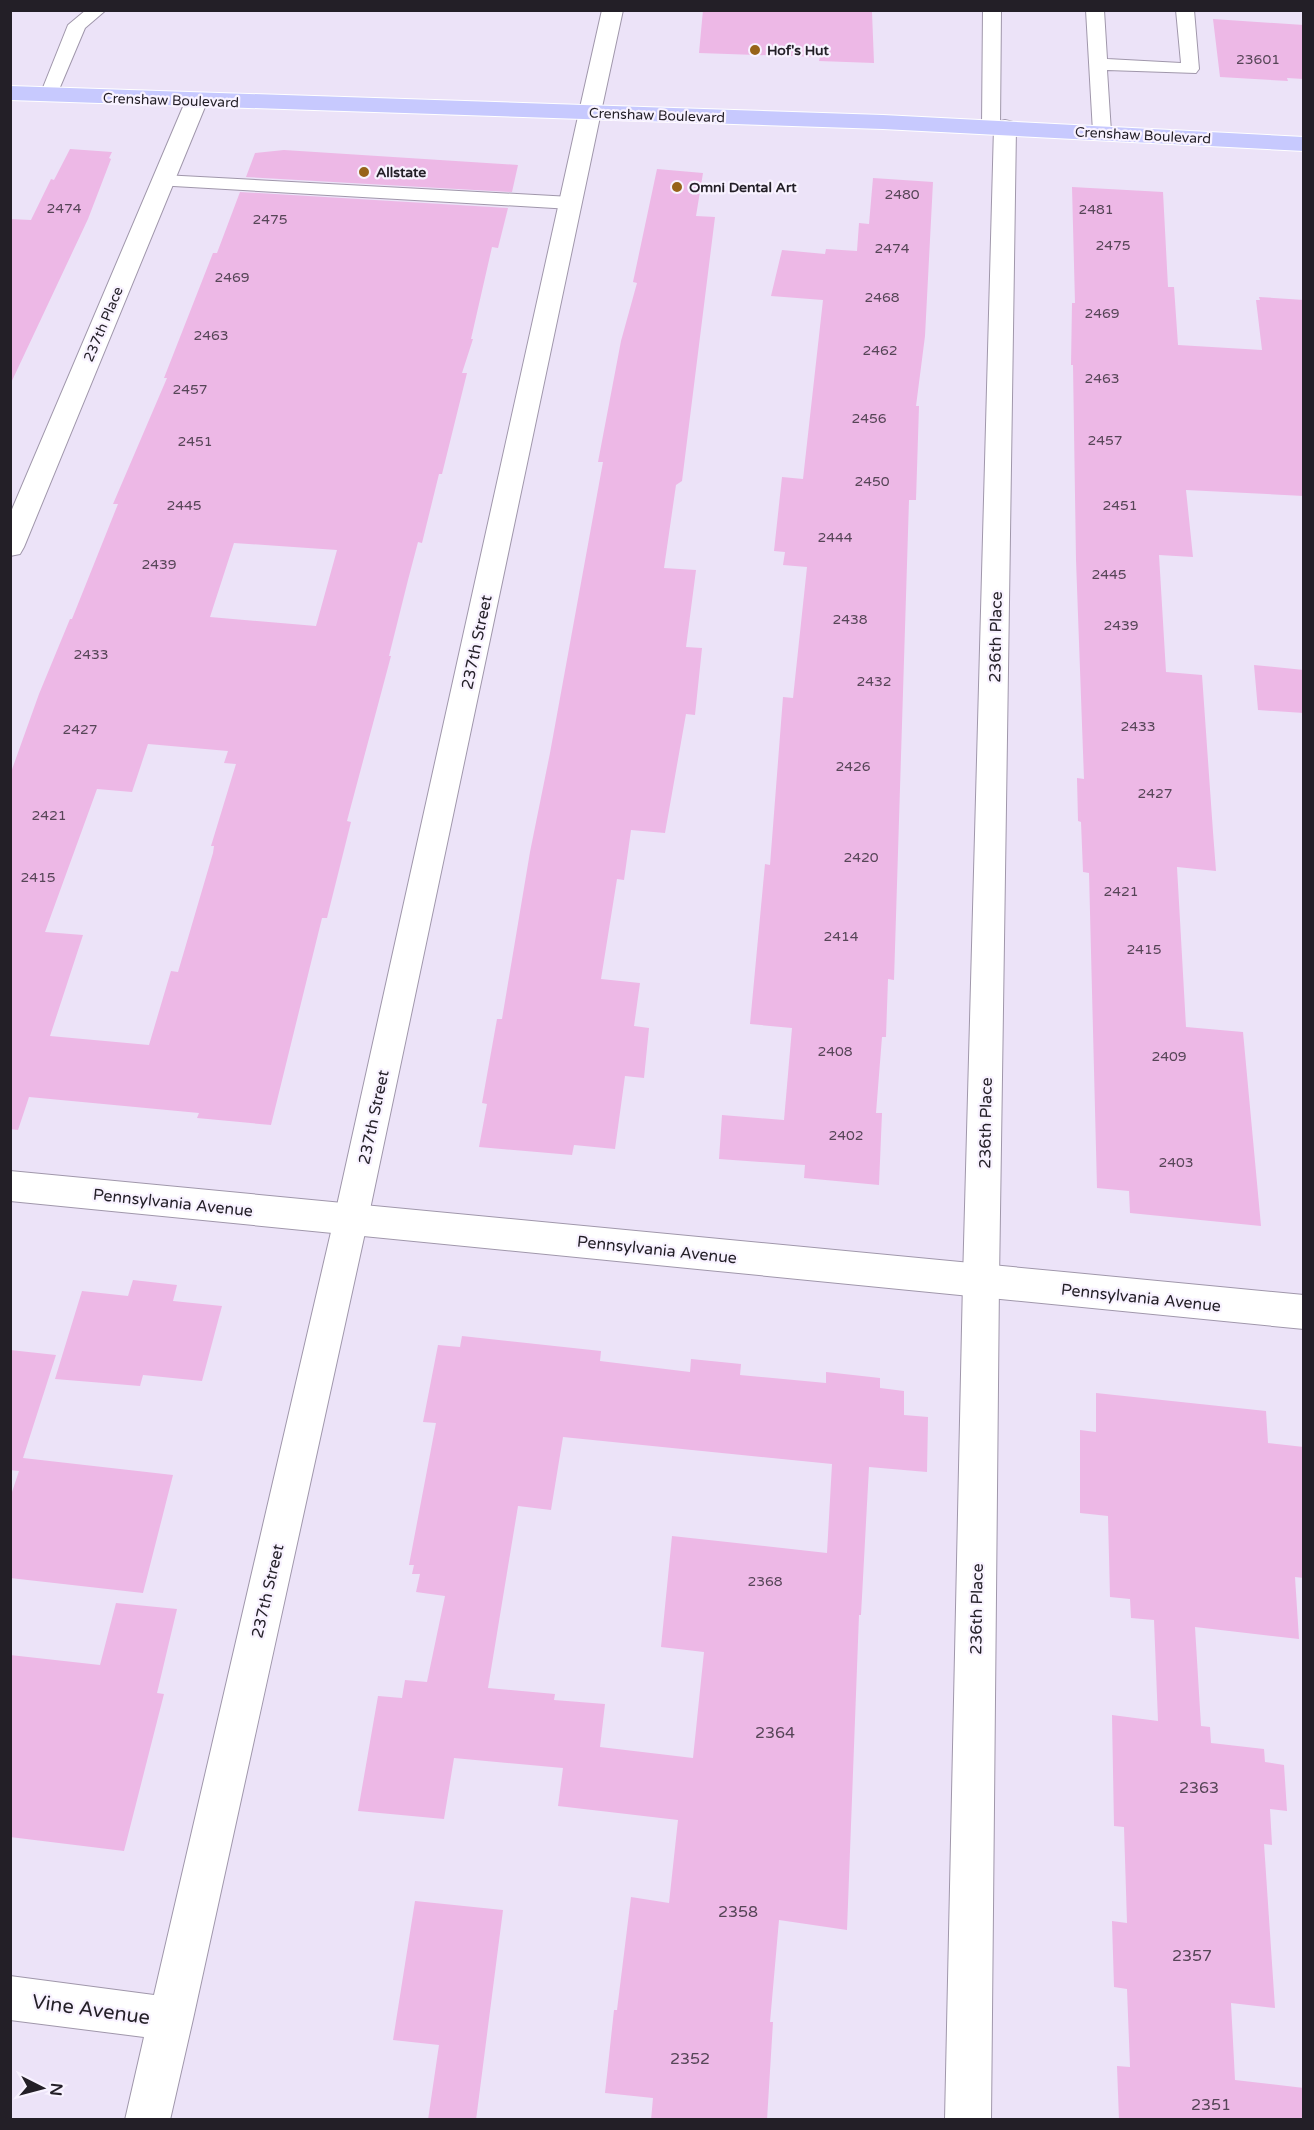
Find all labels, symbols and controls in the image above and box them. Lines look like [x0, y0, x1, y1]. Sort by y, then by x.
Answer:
place label: Hof's Hut [767, 42, 830, 59]
marker: Hof's Hut [748, 43, 762, 57]
house number: 23601 [1236, 51, 1280, 68]
street label: Crenshaw Boulevard [103, 90, 239, 111]
street label: Crenshaw Boulevard [589, 105, 725, 126]
street label: Crenshaw Boulevard [1075, 123, 1211, 148]
place label: Allstate [376, 164, 426, 181]
marker: Allstate [357, 165, 371, 179]
place label: Omni Dental Art [689, 179, 797, 196]
marker: Omni Dental Art [670, 180, 684, 194]
house number: 2480 [884, 186, 920, 203]
house number: 2474 [46, 200, 82, 217]
house number: 2481 [1078, 201, 1114, 218]
house number: 2475 [252, 211, 288, 228]
house number: 2475 [1095, 237, 1131, 254]
house number: 2474 [874, 240, 910, 257]
house number: 2469 [214, 269, 250, 286]
street label: 237th Place [80, 284, 127, 364]
house number: 2468 [864, 289, 900, 306]
house number: 2469 [1084, 305, 1120, 322]
house number: 2463 [193, 327, 229, 344]
house number: 2462 [862, 342, 898, 359]
house number: 2463 [1084, 370, 1120, 387]
house number: 2457 [172, 381, 208, 398]
house number: 2456 [851, 410, 887, 427]
house number: 2457 [1087, 432, 1123, 449]
house number: 2451 [177, 433, 213, 450]
house number: 2450 [854, 473, 890, 490]
house number: 2445 [166, 497, 202, 514]
house number: 2451 [1102, 497, 1138, 514]
house number: 2444 [817, 529, 853, 546]
house number: 2439 [141, 556, 177, 573]
house number: 2445 [1091, 566, 1127, 583]
street label: 236th Place [985, 591, 1007, 683]
street label: 237th Street [457, 593, 497, 691]
house number: 2438 [832, 611, 868, 628]
house number: 2439 [1103, 617, 1139, 634]
house number: 2433 [73, 646, 109, 663]
house number: 2432 [856, 673, 892, 690]
house number: 2433 [1120, 718, 1156, 735]
house number: 2427 [62, 721, 98, 738]
house number: 2426 [835, 758, 871, 775]
house number: 2427 [1137, 785, 1173, 802]
house number: 2421 [31, 807, 67, 824]
house number: 2420 [843, 849, 879, 866]
house number: 2415 [20, 869, 56, 886]
house number: 2421 [1103, 883, 1139, 900]
house number: 2414 [823, 928, 859, 945]
house number: 2415 [1126, 941, 1162, 958]
house number: 2408 [817, 1043, 853, 1060]
house number: 2409 [1151, 1048, 1187, 1065]
street label: 237th Street [354, 1068, 394, 1166]
street label: 236th Place [975, 1077, 997, 1169]
house number: 2402 [828, 1127, 864, 1144]
house number: 2403 [1158, 1154, 1194, 1171]
street label: Pennsylvania Avenue [92, 1185, 254, 1221]
street label: Pennsylvania Avenue [576, 1232, 738, 1268]
street label: Pennsylvania Avenue [1060, 1280, 1222, 1316]
street label: 237th Street [247, 1542, 289, 1640]
street label: 236th Place [966, 1563, 988, 1655]
house number: 2368 [747, 1573, 783, 1590]
house number: 2364 [755, 1723, 795, 1743]
house number: 2363 [1179, 1778, 1219, 1798]
house number: 2358 [718, 1902, 758, 1922]
house number: 2357 [1172, 1946, 1212, 1966]
street label: Vine Avenue [30, 1990, 151, 2030]
house number: 2352 [670, 2049, 710, 2069]
north arrow [12, 2058, 72, 2118]
text: N [45, 2082, 67, 2097]
house number: 2351 [1191, 2095, 1231, 2115]

